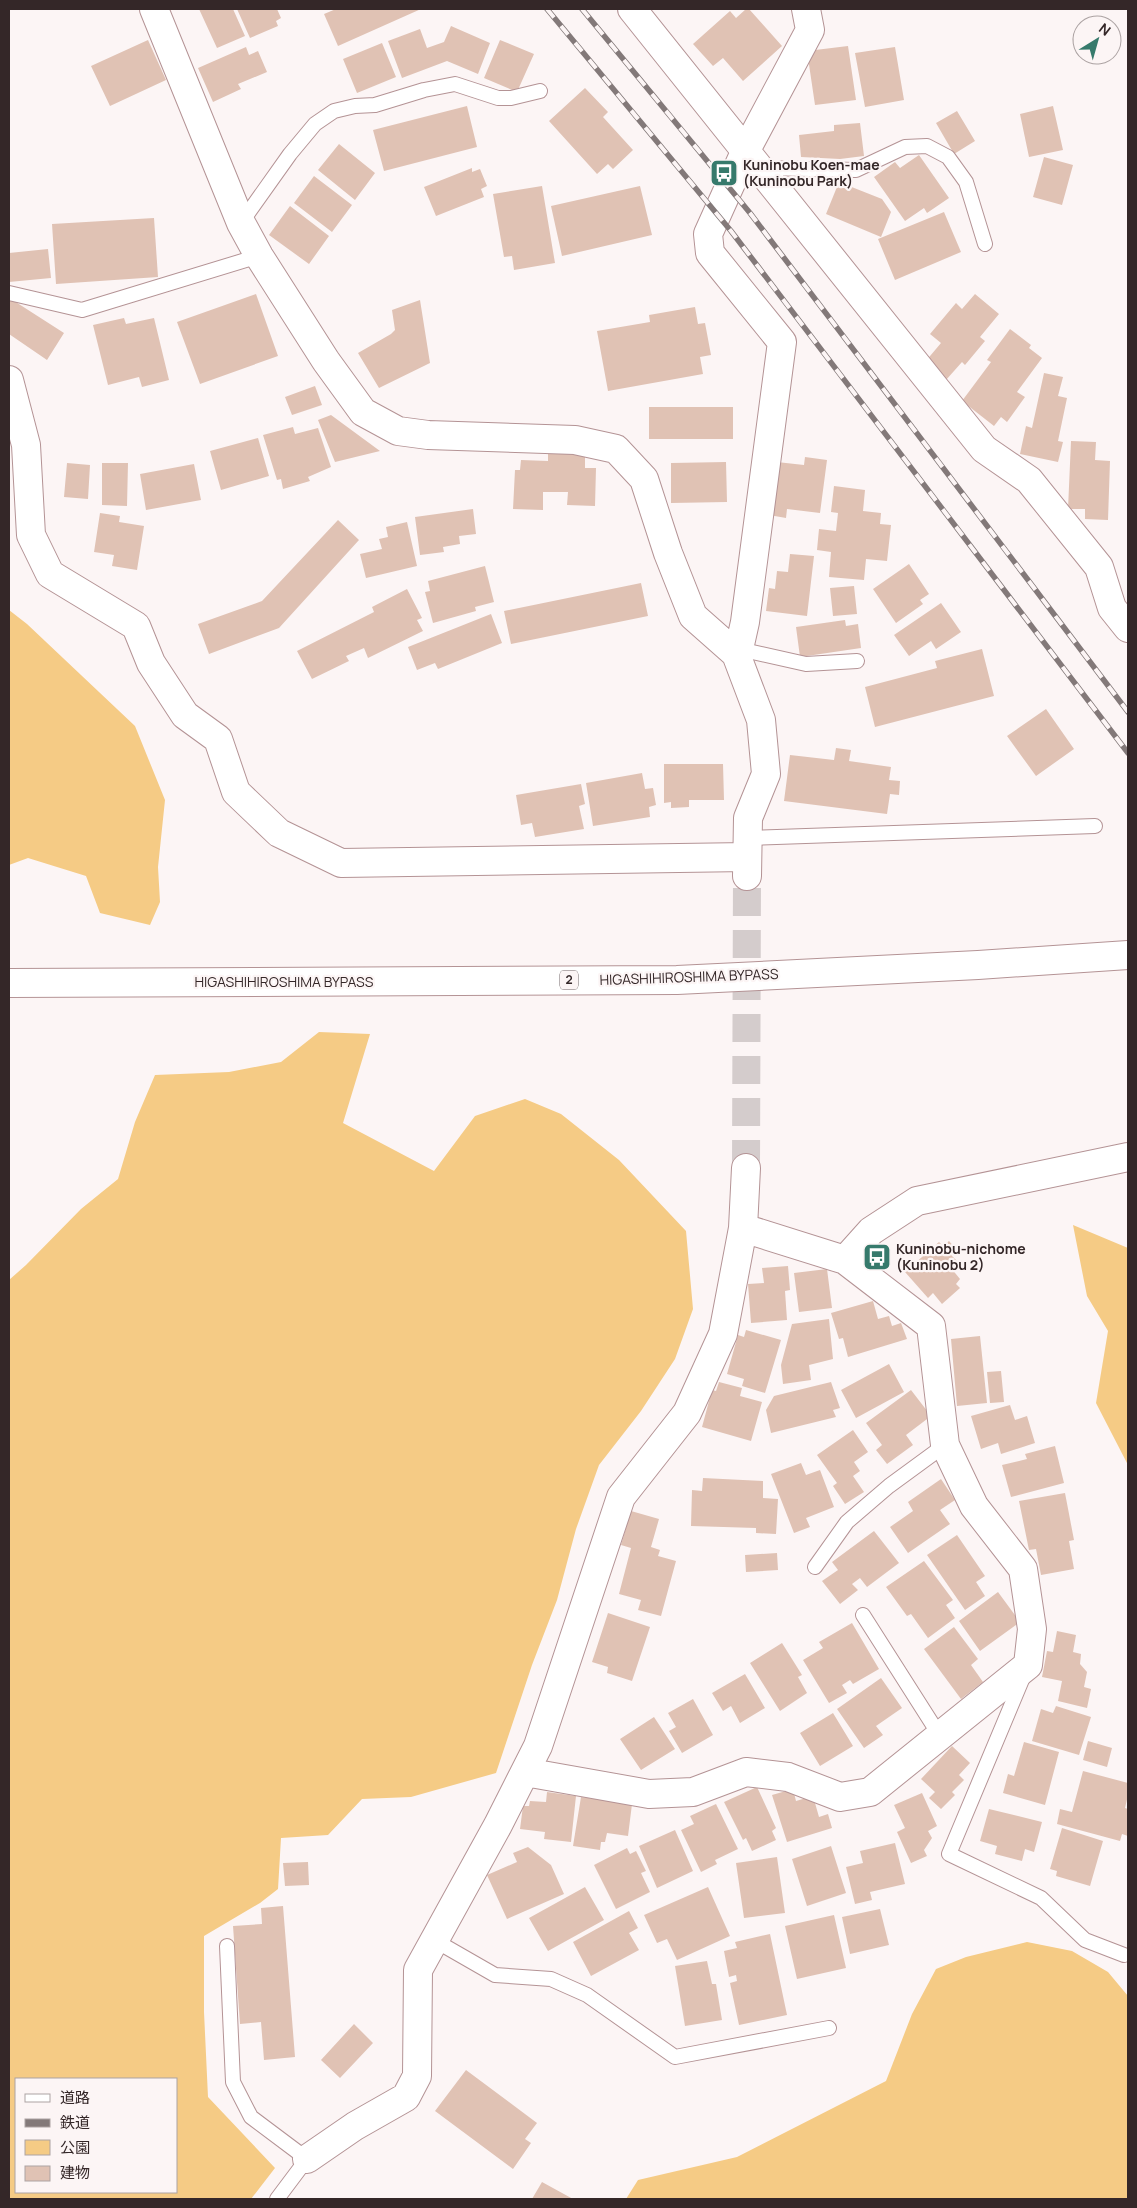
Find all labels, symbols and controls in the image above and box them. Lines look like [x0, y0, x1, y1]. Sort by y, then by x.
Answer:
north arrow [1072, 15, 1122, 65]
text: N [1095, 19, 1115, 40]
place label: Kuninobu Koen-mae (Kuninobu Park) [743, 155, 880, 190]
bus stop icon: Kuninobu Koen-mae (Kuninobu Park) [709, 158, 739, 188]
street label: HIGASHIHIROSHIMA BYPASS [599, 964, 779, 989]
road number: 2 [560, 970, 578, 990]
street label: HIGASHIHIROSHIMA BYPASS [194, 972, 374, 991]
place label: Kuninobu-nichome (Kuninobu 2) [896, 1239, 1026, 1274]
bus stop icon: Kuninobu-nichome (Kuninobu 2) [862, 1242, 892, 1272]
legend [15, 2078, 178, 2193]
text: 道路 [60, 2087, 90, 2108]
text: 鉄道 [60, 2112, 90, 2133]
text: 公園 [60, 2137, 90, 2158]
text: 建物 [60, 2162, 90, 2183]

